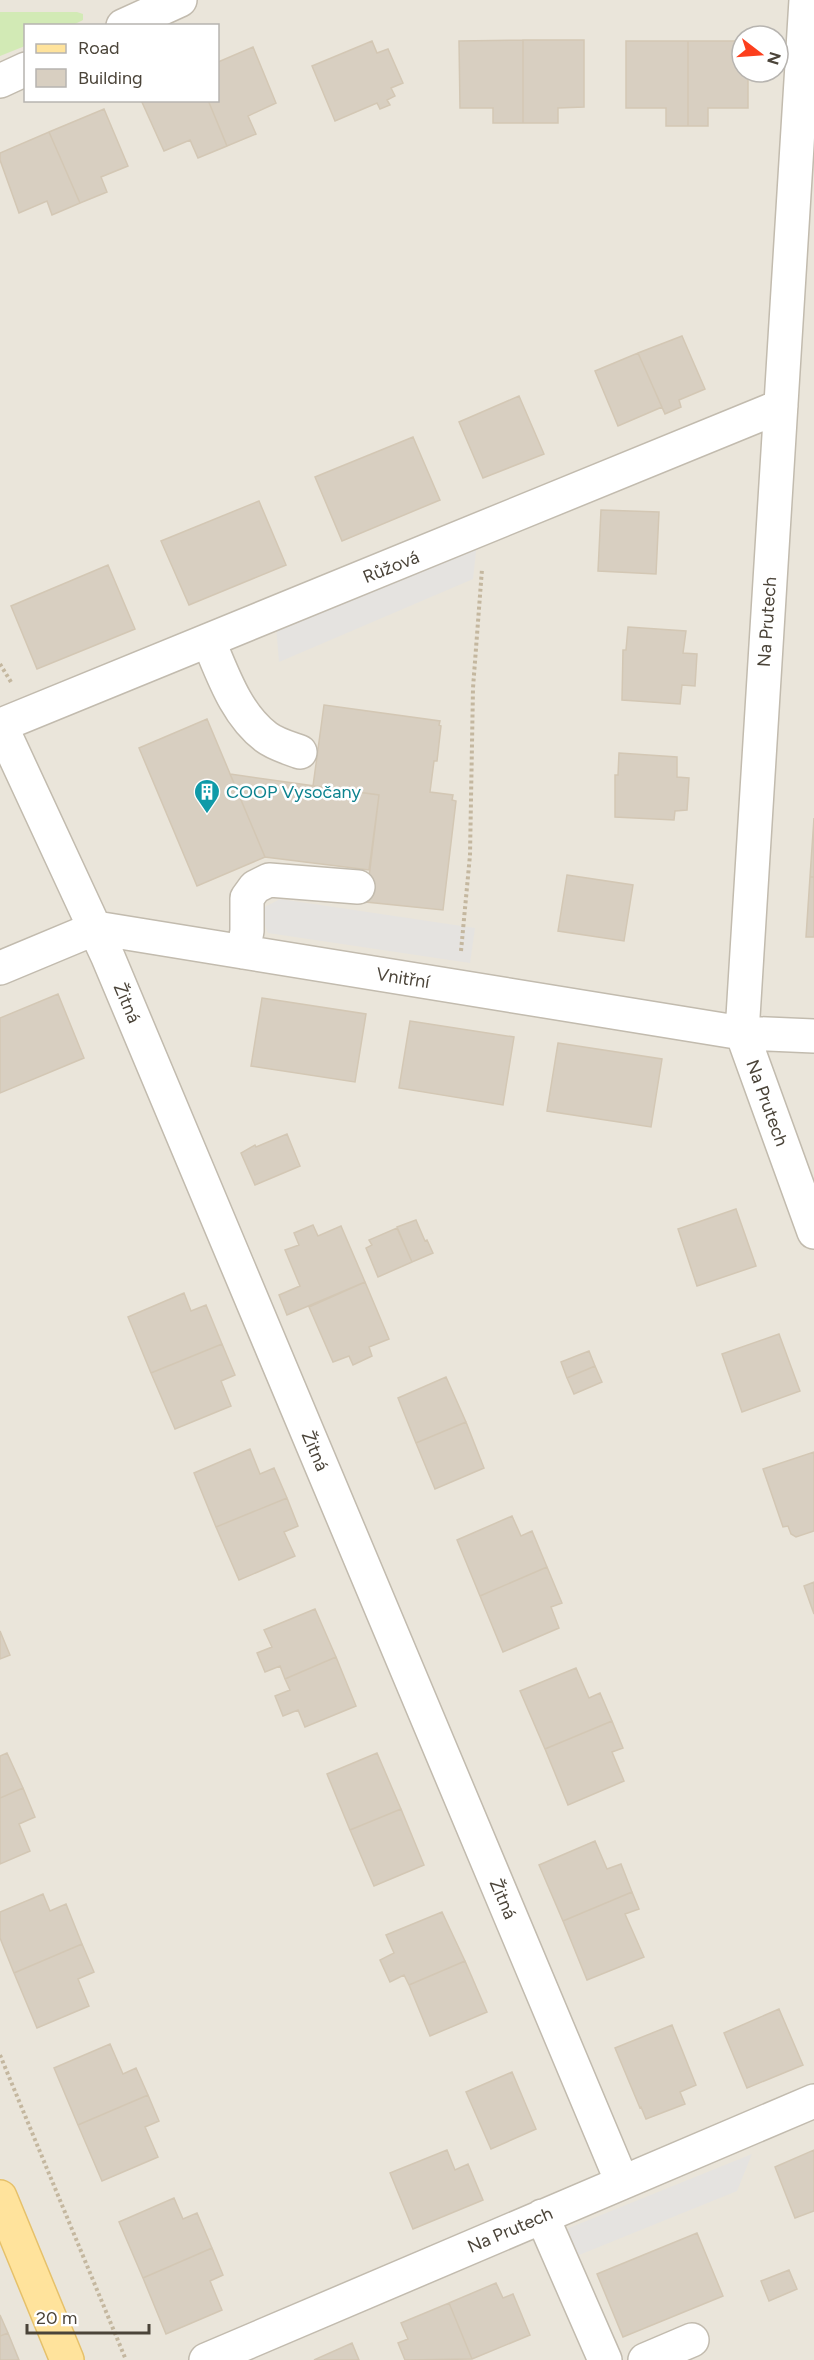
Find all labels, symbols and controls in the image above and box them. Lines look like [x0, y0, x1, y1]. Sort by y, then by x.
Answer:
legend [24, 24, 219, 102]
north arrow [730, 24, 790, 84]
text: Road [78, 37, 119, 59]
text: N [763, 50, 785, 67]
text: Building [78, 67, 143, 89]
street label: Růžová [360, 546, 422, 588]
street label: Na Prutech [753, 576, 781, 668]
building icon: COOP Vysočany [192, 777, 222, 815]
place label: COOP Vysočany [226, 781, 361, 803]
street label: Vnitřní [375, 963, 432, 993]
street label: Žitná [109, 979, 145, 1027]
street label: Na Prutech [741, 1057, 793, 1149]
street label: Žitná [297, 1427, 333, 1475]
street label: Žitná [485, 1875, 521, 1923]
street label: Na Prutech [464, 2202, 556, 2258]
scale bar [27, 2297, 148, 2335]
text: 20 m [36, 2307, 77, 2329]

